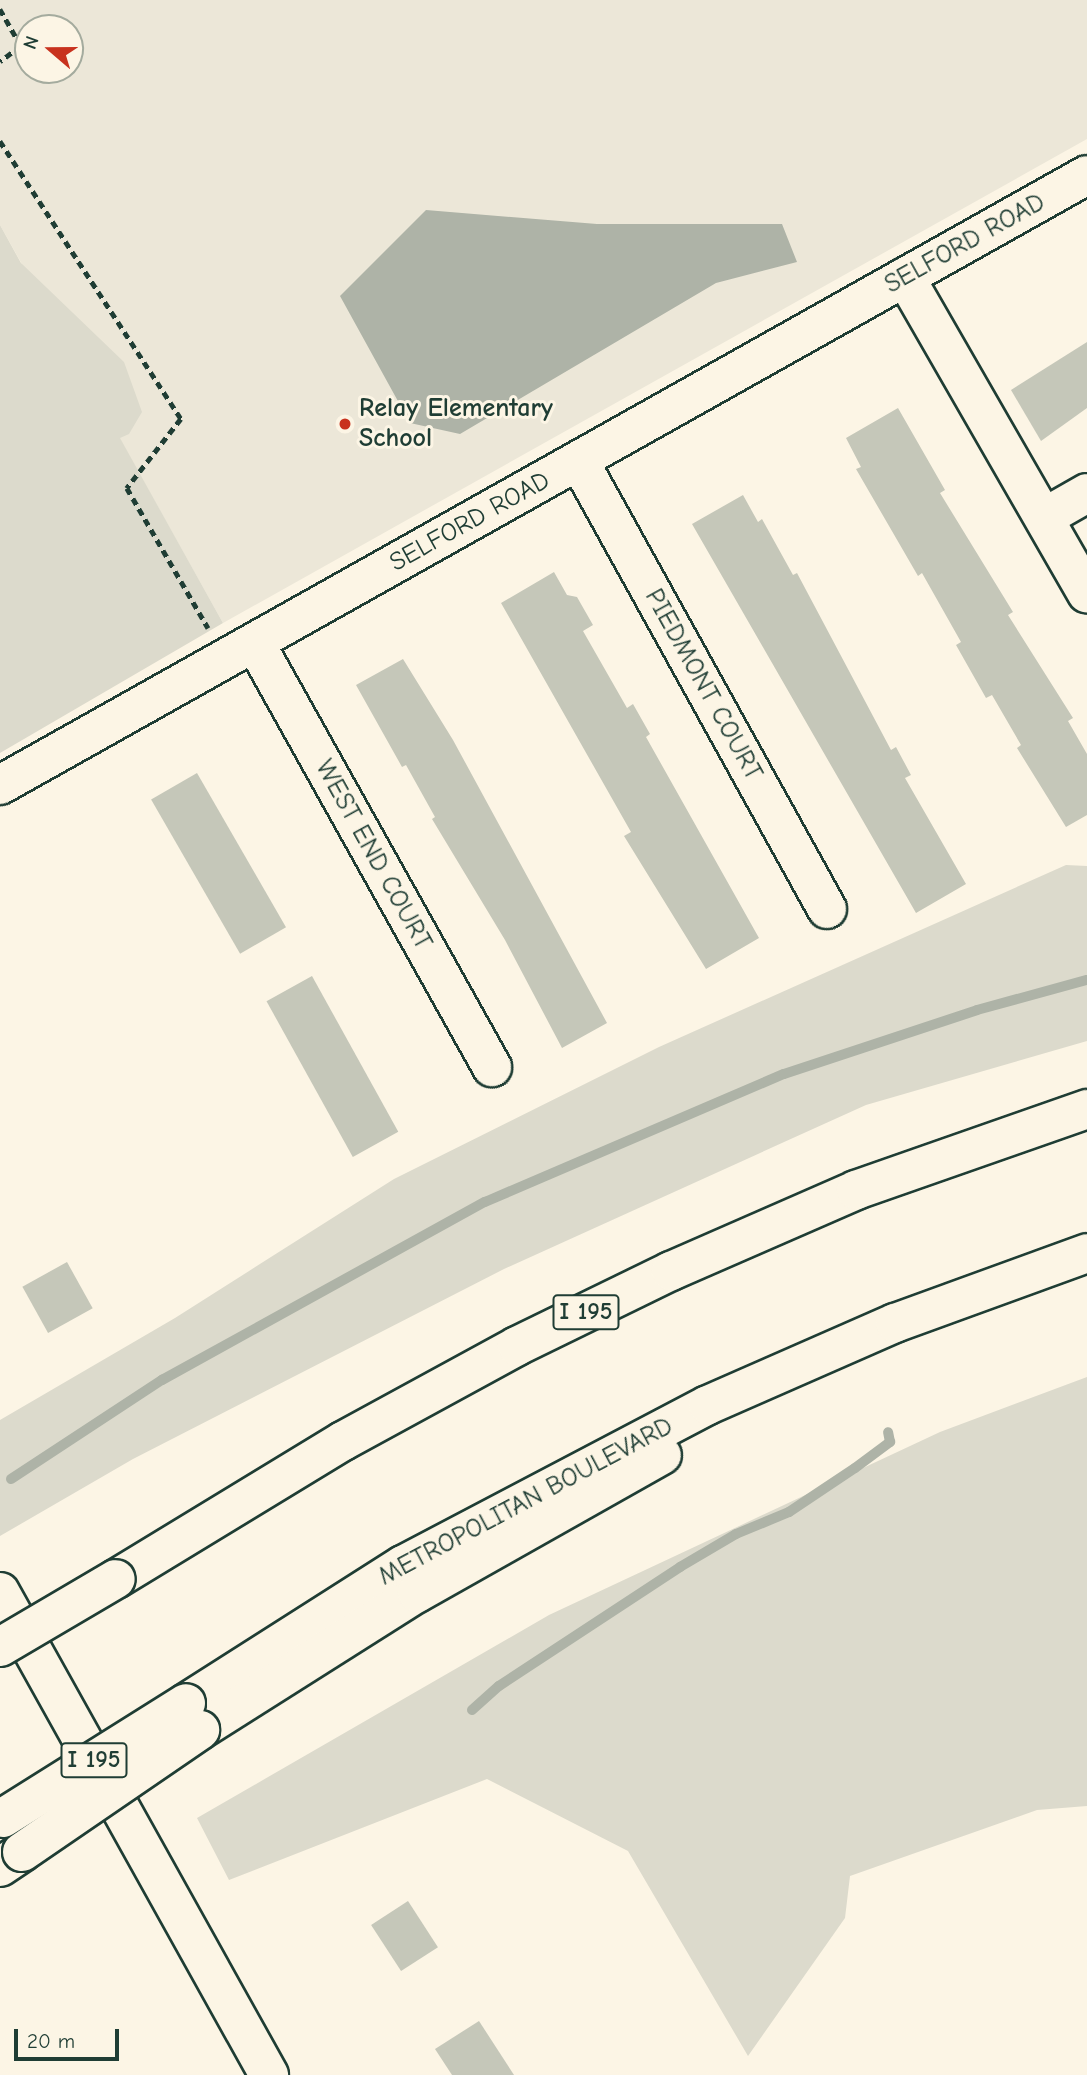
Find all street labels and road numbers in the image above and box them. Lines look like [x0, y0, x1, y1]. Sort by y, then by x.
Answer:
street label: SELFORD ROAD [879, 187, 1051, 301]
street label: SELFORD ROAD [384, 465, 556, 579]
street label: PIEDMONT COURT [637, 584, 769, 786]
street label: WEST END COURT [308, 755, 438, 955]
road number: I 195 [551, 1292, 621, 1332]
street label: METROPOLITAN BOULEVARD [374, 1411, 678, 1593]
road number: I 195 [59, 1740, 129, 1780]

